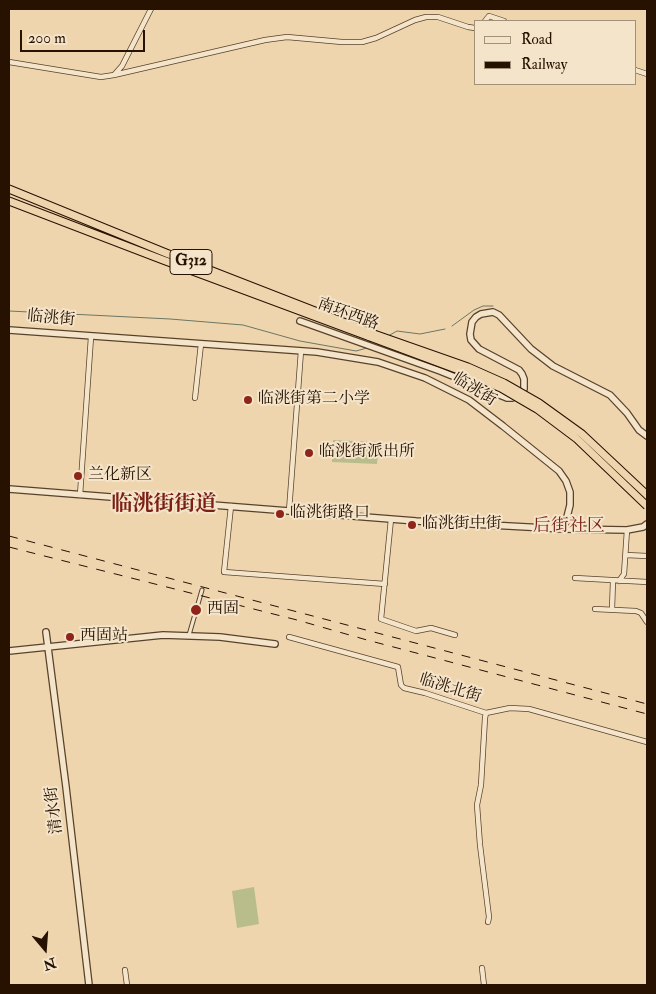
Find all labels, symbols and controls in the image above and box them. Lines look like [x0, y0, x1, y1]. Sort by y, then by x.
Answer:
scale bar [22, 20, 148, 52]
legend [473, 20, 636, 85]
text: 200 m [28, 29, 66, 48]
text: Road [521, 30, 552, 49]
text: Railway [521, 55, 567, 74]
road number: G312 [170, 250, 212, 274]
street label: 南环西路 [315, 295, 381, 335]
street label: 临洮街 [26, 307, 76, 331]
street label: 临洮街 [449, 369, 499, 411]
place label: 临洮街第二小学 [258, 390, 370, 410]
marker: 临洮街第二小学 [242, 394, 254, 406]
place label: 临洮街派出所 [319, 443, 415, 463]
marker: 临洮街派出所 [303, 447, 315, 459]
place label: 兰化新区 [88, 466, 152, 486]
marker: 兰化新区 [72, 470, 84, 482]
district label: 临洮街街道 [112, 492, 216, 518]
place label: 临洮街路口 [290, 504, 370, 524]
marker: 临洮街路口 [274, 508, 286, 520]
place label: 临洮街中街 [422, 515, 502, 535]
district label: 后街社区 [533, 516, 605, 538]
marker: 临洮街中街 [406, 519, 418, 531]
place label: 西固 [207, 600, 239, 620]
marker: 西固 [189, 603, 203, 617]
place label: 西固站 [80, 627, 128, 647]
marker: 西固站 [64, 631, 76, 643]
street label: 临洮北街 [417, 670, 483, 708]
street label: 清水街 [43, 785, 67, 835]
north arrow [20, 924, 70, 974]
text: N [41, 954, 58, 974]

